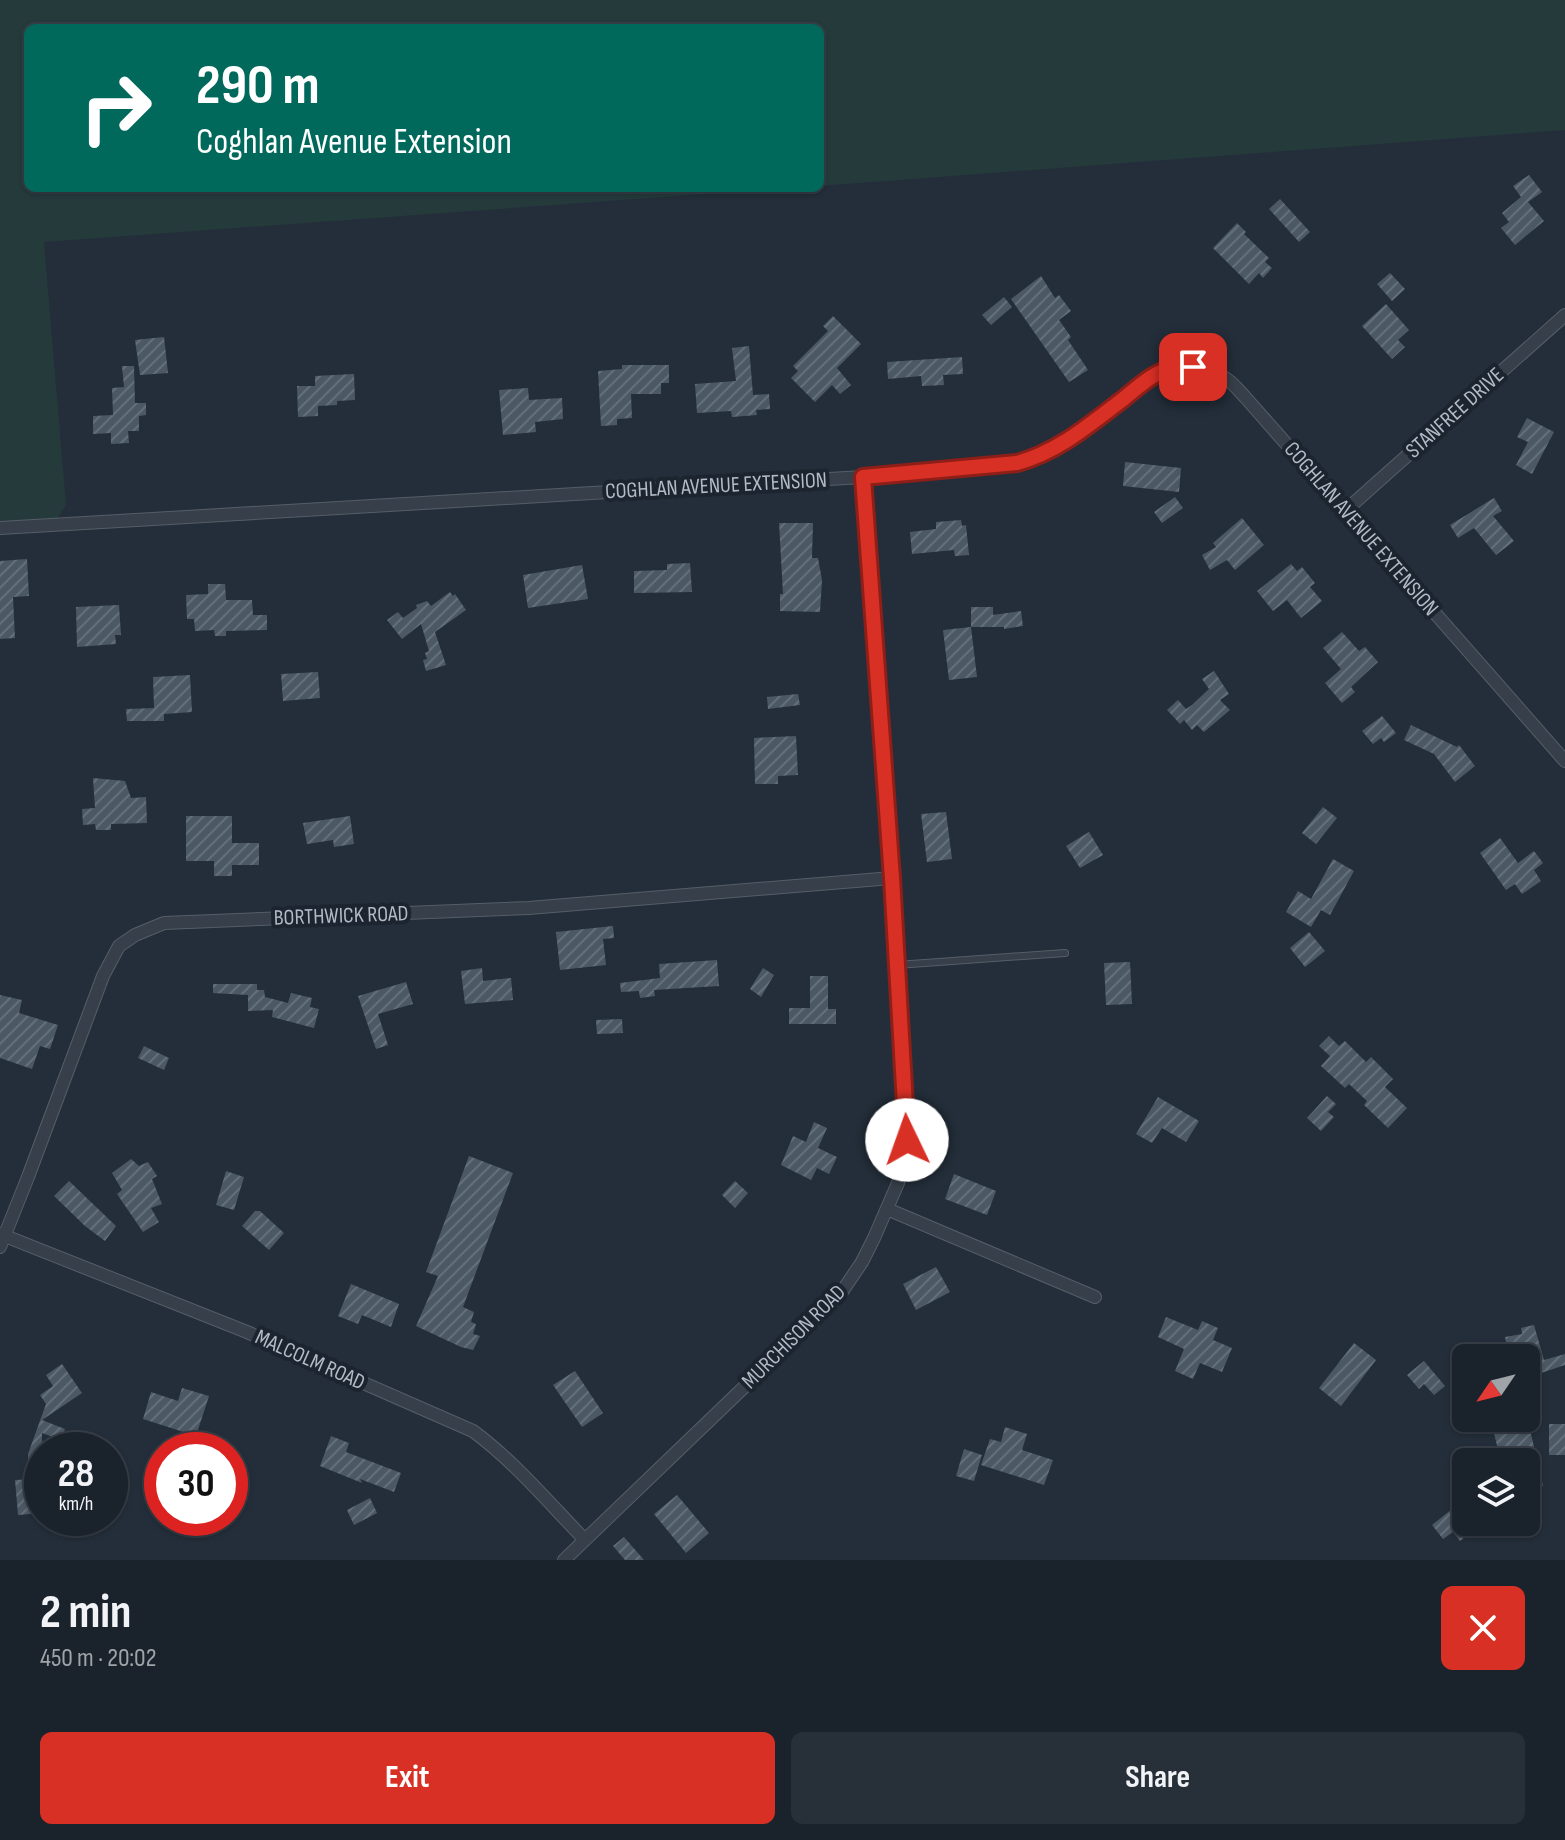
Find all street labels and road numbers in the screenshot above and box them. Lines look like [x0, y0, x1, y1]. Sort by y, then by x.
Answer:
street label: STANFREE DRIVE [1400, 362, 1510, 464]
street label: COGHLAN AVENUE EXTENSION [1278, 436, 1444, 622]
street label: COGHLAN AVENUE EXTENSION [604, 467, 828, 505]
street label: BORTHWICK ROAD [273, 900, 409, 932]
street label: MURCHISON ROAD [736, 1279, 852, 1395]
street label: MALCOLM ROAD [251, 1324, 369, 1396]

